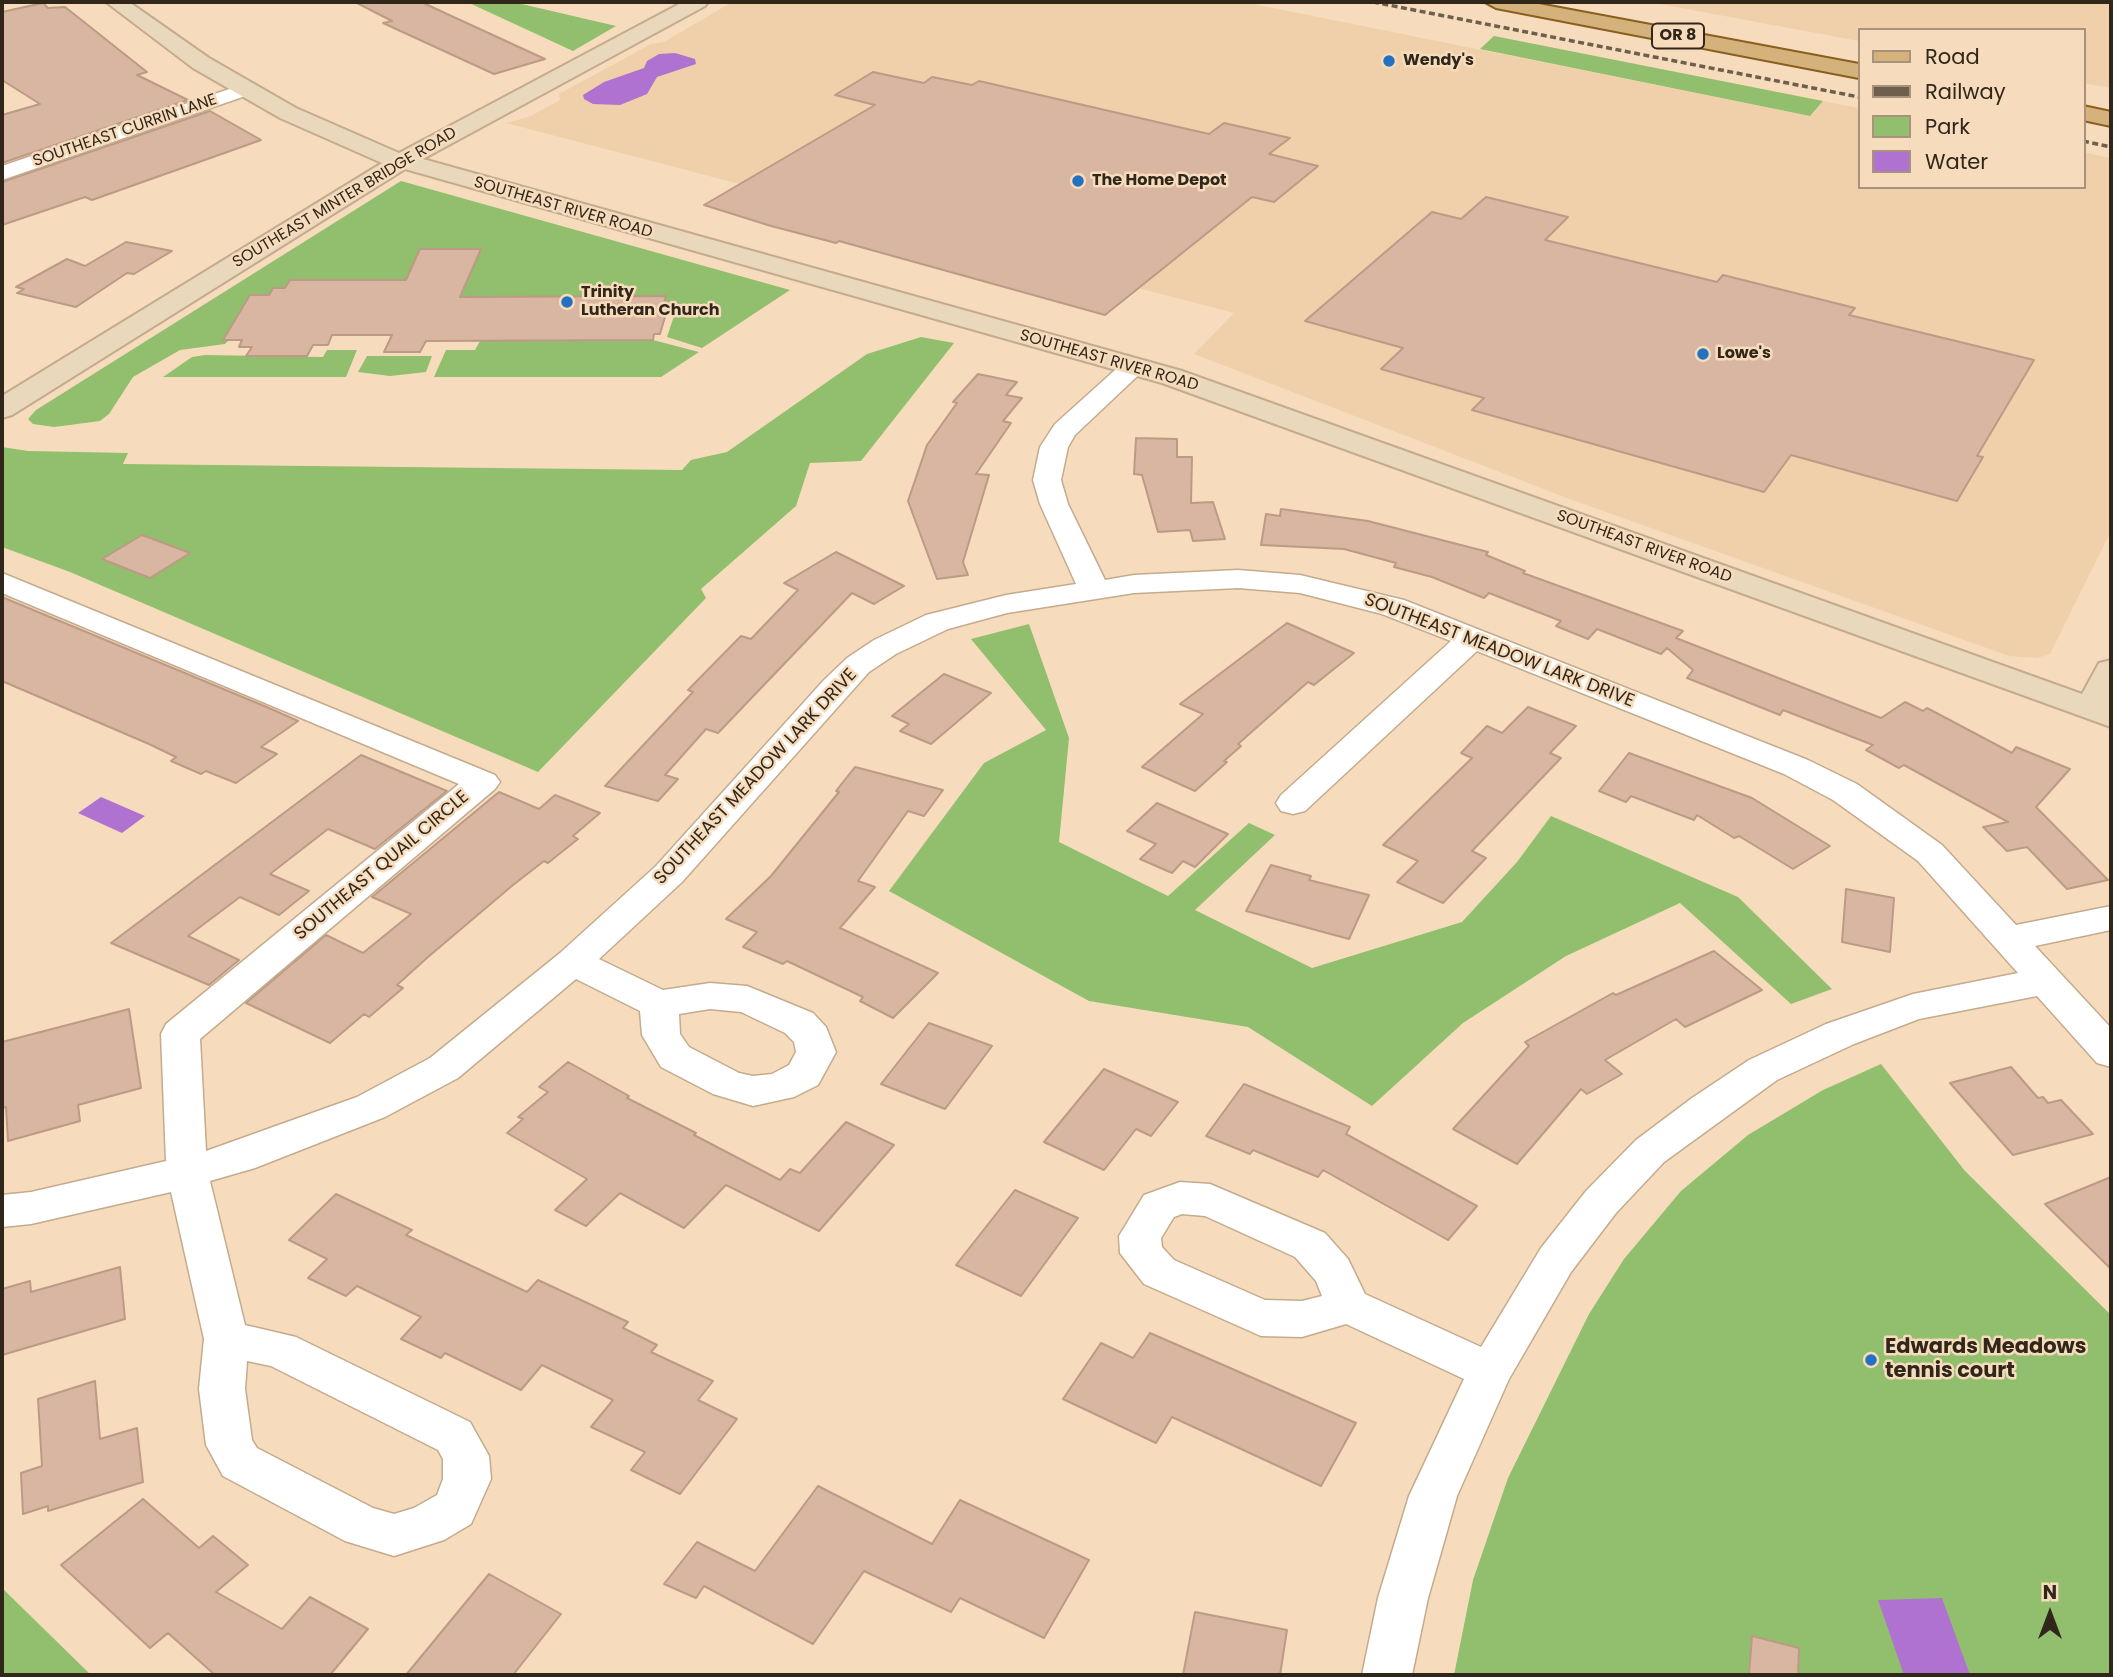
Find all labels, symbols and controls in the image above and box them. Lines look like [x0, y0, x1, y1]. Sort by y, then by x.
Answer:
road number: OR 8 [1652, 24, 1704, 48]
legend [1857, 28, 2085, 189]
text: Road [1925, 42, 1980, 71]
place label: Wendy's [1403, 51, 1474, 71]
marker: Wendy's [1381, 53, 1397, 69]
text: Railway [1925, 77, 2006, 106]
street label: SOUTHEAST CURRIN LANE [31, 91, 219, 171]
text: Park [1925, 112, 1970, 141]
street label: SOUTHEAST MINTER BRIDGE ROAD [230, 123, 460, 273]
text: Water [1925, 147, 1988, 176]
place label: The Home Depot [1092, 171, 1227, 191]
street label: SOUTHEAST RIVER ROAD [471, 173, 655, 243]
marker: The Home Depot [1070, 173, 1086, 189]
place label: Trinity Lutheran Church [581, 283, 720, 321]
marker: Trinity Lutheran Church [559, 294, 575, 310]
street label: SOUTHEAST RIVER ROAD [1017, 326, 1201, 396]
place label: Lowe's [1717, 344, 1771, 364]
marker: Lowe's [1695, 346, 1711, 362]
street label: SOUTHEAST RIVER ROAD [1554, 506, 1734, 588]
street label: SOUTHEAST MEADOW LARK DRIVE [1361, 589, 1637, 713]
street label: SOUTHEAST MEADOW LARK DRIVE [650, 664, 862, 890]
street label: SOUTHEAST QUAIL CIRCLE [290, 787, 474, 945]
place label: Edwards Meadows tennis court [1885, 1335, 2086, 1385]
marker: Edwards Meadows tennis court [1863, 1352, 1879, 1368]
north arrow [2015, 1579, 2085, 1649]
text: N [2043, 1579, 2057, 1606]

